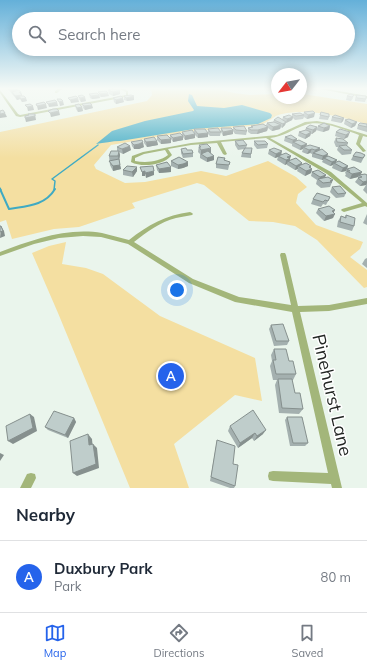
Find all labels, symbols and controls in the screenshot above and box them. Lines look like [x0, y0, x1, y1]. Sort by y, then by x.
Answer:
search box [12, 12, 355, 56]
icon: search [26, 23, 48, 45]
text: Search here [58, 25, 140, 44]
north arrow [271, 68, 307, 104]
your location [167, 280, 187, 300]
street label: Pinehurst Lane [307, 332, 358, 458]
pin: A [158, 361, 184, 391]
text: Nearby [16, 504, 75, 525]
text: Duxbury Park [54, 559, 153, 578]
text: A [24, 569, 34, 585]
text: 80 m [321, 569, 351, 585]
text: Park [54, 578, 81, 594]
tab: Map [44, 622, 66, 660]
tab: Directions [154, 622, 204, 660]
tab: Saved [292, 622, 323, 660]

